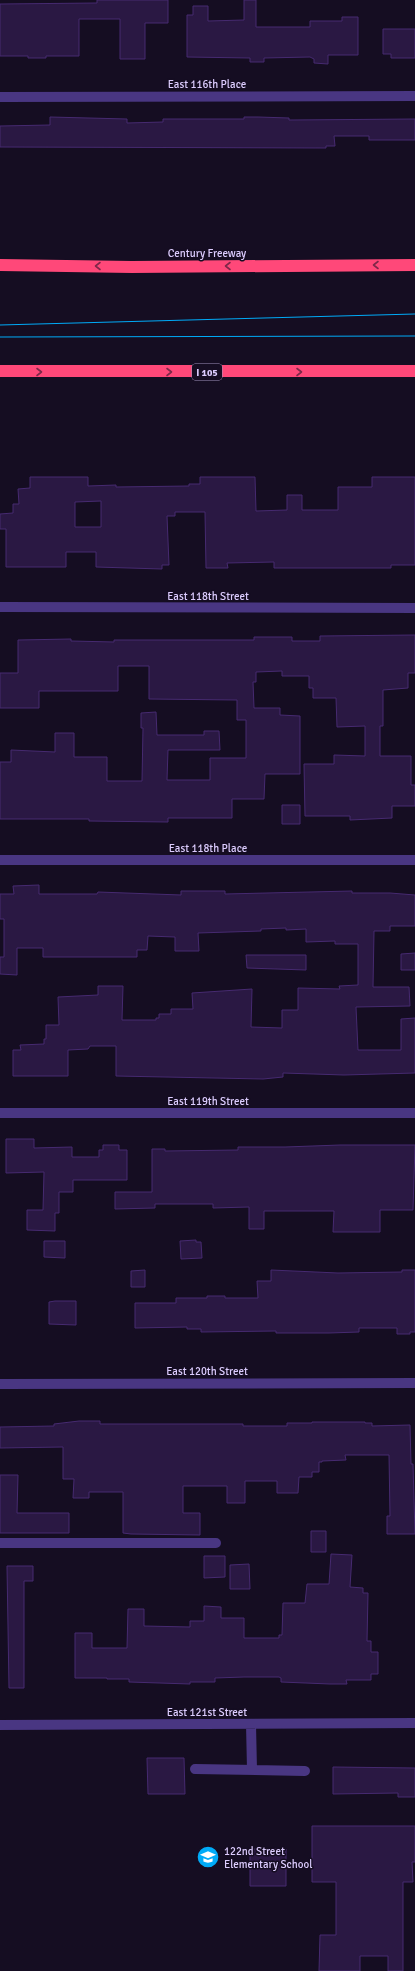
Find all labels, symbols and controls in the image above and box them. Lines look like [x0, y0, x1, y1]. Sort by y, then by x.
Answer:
street label: East 116th Place [168, 78, 246, 91]
street label: Century Freeway [168, 247, 247, 260]
one-way arrow [373, 261, 379, 269]
one-way arrow [95, 262, 101, 271]
one-way arrow [225, 262, 231, 270]
road number: I 105 [192, 364, 222, 380]
one-way arrow [36, 368, 42, 376]
one-way arrow [166, 368, 172, 376]
one-way arrow [296, 368, 302, 376]
street label: East 118th Street [167, 590, 249, 603]
street label: East 118th Place [169, 842, 247, 855]
street label: East 119th Street [167, 1095, 249, 1108]
street label: East 120th Street [166, 1365, 248, 1378]
street label: East 121st Street [167, 1706, 247, 1719]
school or university icon: 122nd Street Elementary School [195, 1844, 221, 1870]
place label: 122nd Street Elementary School [224, 1845, 312, 1871]

